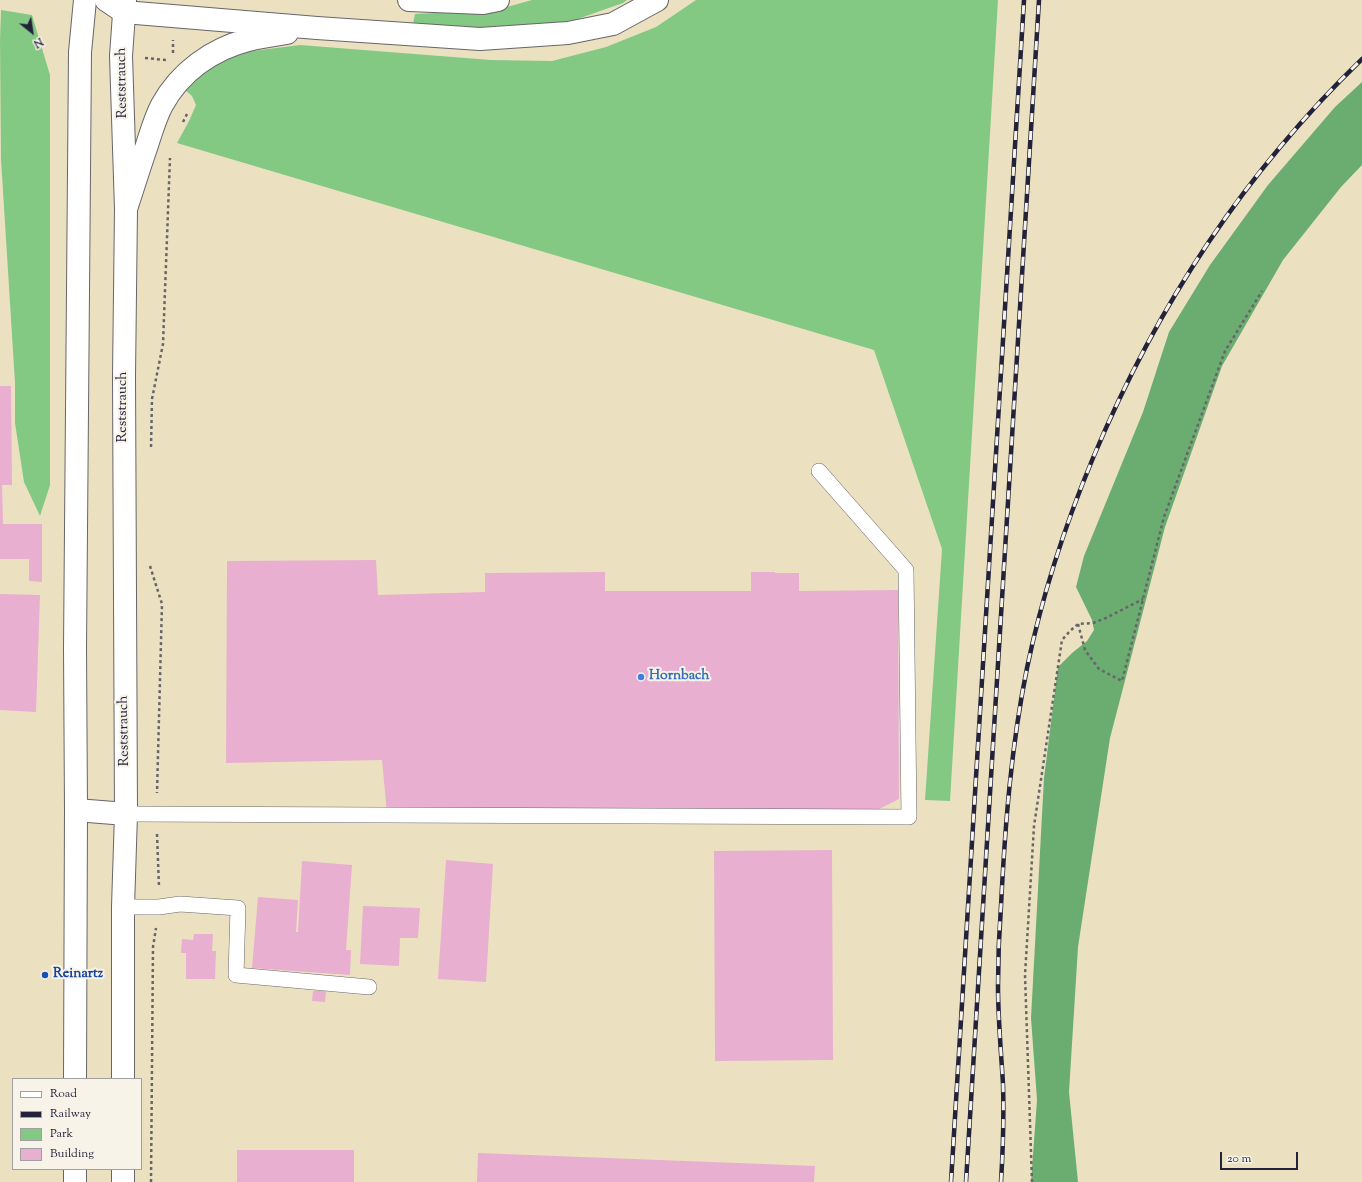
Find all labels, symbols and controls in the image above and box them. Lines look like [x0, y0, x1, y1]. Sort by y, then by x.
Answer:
north arrow [12, 12, 52, 52]
text: N [30, 33, 46, 52]
street label: Reststrauch [114, 47, 132, 119]
street label: Reststrauch [116, 372, 132, 442]
place label: Hornbach [649, 669, 710, 685]
marker: Hornbach [636, 672, 646, 682]
street label: Reststrauch [116, 695, 134, 767]
place label: Reinartz [53, 967, 103, 983]
marker: Reinartz [40, 970, 50, 980]
legend [12, 1078, 142, 1170]
text: Road [50, 1085, 77, 1103]
text: Railway [50, 1105, 91, 1123]
text: Park [50, 1125, 73, 1143]
scale bar [1222, 1144, 1300, 1170]
text: Building [50, 1145, 94, 1163]
text: 20 m [1227, 1150, 1251, 1168]

